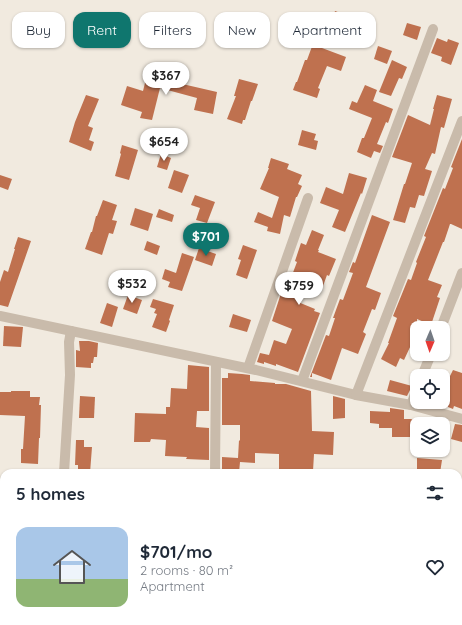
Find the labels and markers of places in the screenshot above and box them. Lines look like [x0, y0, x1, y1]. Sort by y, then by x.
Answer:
pin: $367 [142, 62, 190, 96]
pin: $654 [140, 128, 188, 162]
pin: $701 [182, 223, 230, 257]
pin: $532 [108, 270, 156, 304]
pin: $759 [275, 272, 323, 306]

